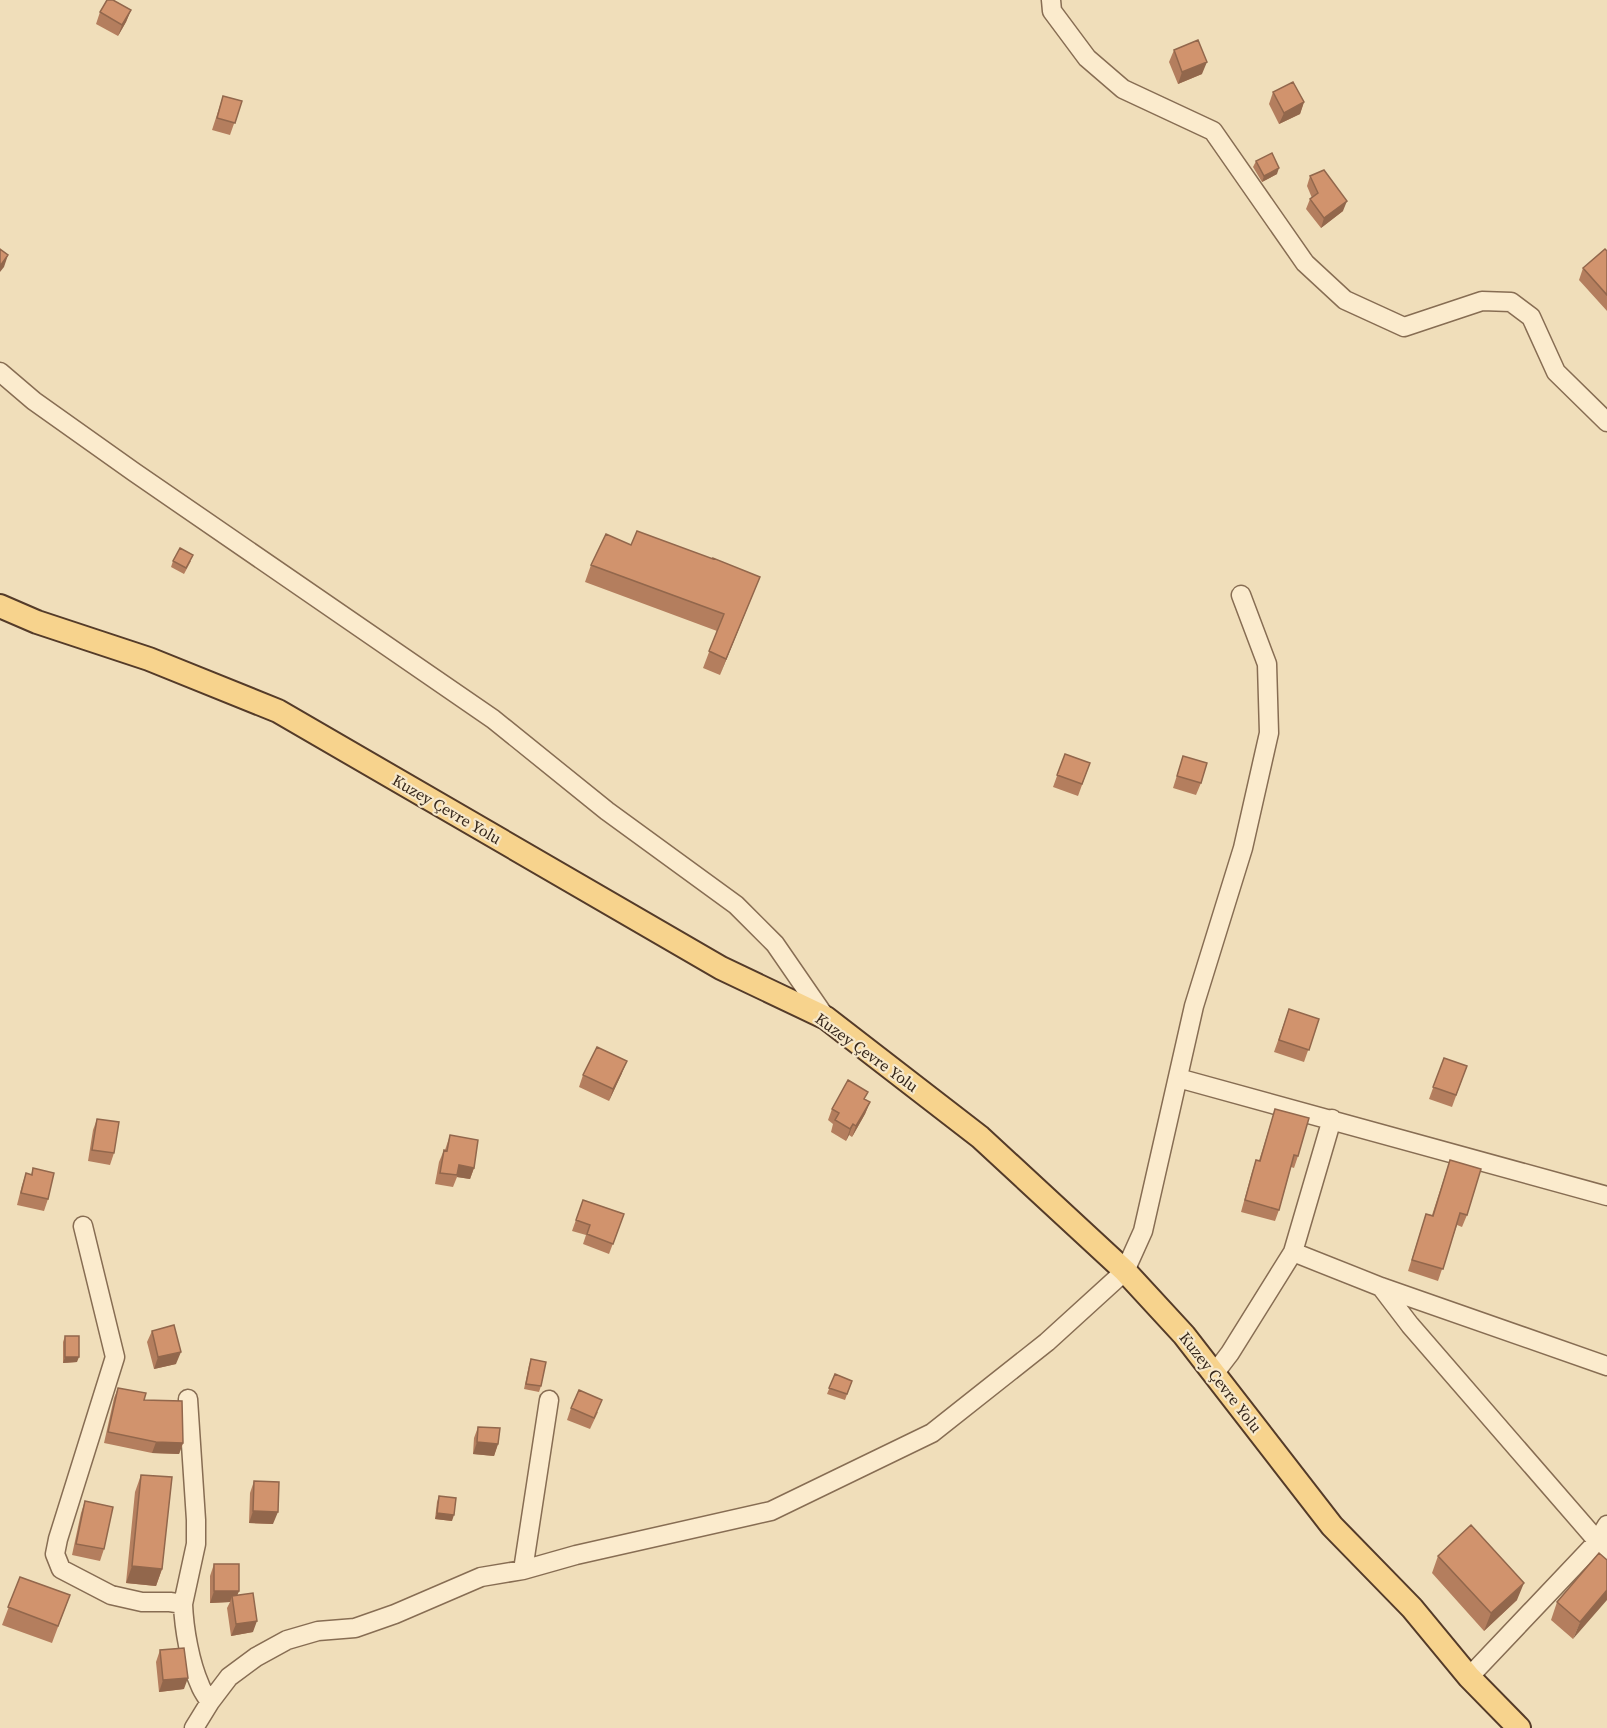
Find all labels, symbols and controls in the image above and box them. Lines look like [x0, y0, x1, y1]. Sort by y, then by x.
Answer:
street label: Kuzey Çevre Yolu [389, 769, 505, 849]
street label: Kuzey Çevre Yolu [811, 1007, 923, 1097]
street label: Kuzey Çevre Yolu [1175, 1327, 1267, 1437]

